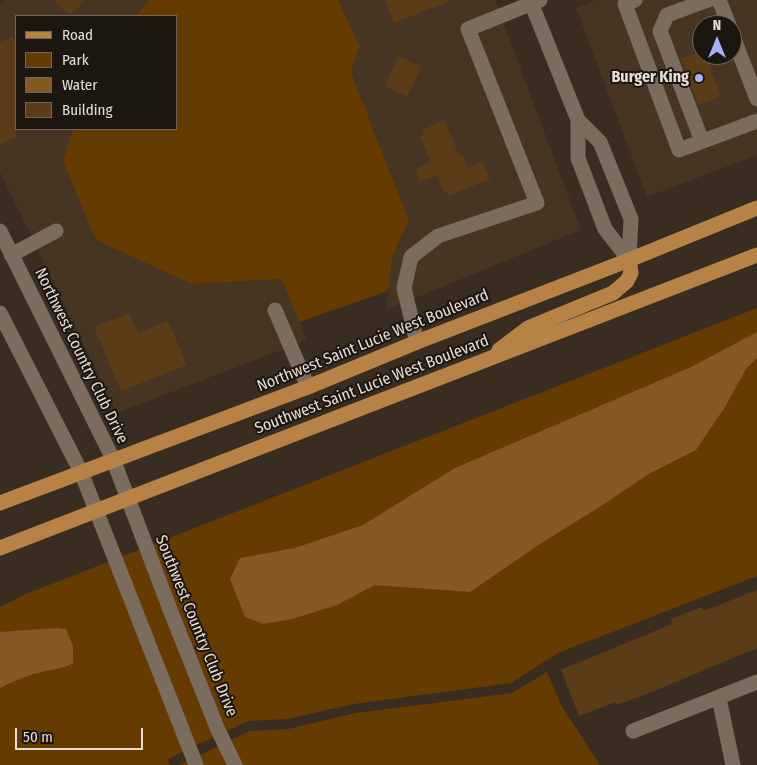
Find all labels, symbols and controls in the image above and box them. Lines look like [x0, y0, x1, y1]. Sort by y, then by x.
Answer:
legend [15, 15, 178, 130]
north arrow [692, 15, 742, 65]
text: N [713, 17, 721, 34]
text: Road [62, 26, 93, 44]
text: Park [62, 51, 89, 69]
place label: Burger King [611, 68, 689, 88]
marker: Burger King [693, 72, 705, 84]
text: Water [62, 76, 97, 94]
text: Building [62, 101, 113, 119]
street label: Northwest Country Club Drive [30, 265, 132, 447]
street label: Northwest Saint Lucie West Boulevard [254, 286, 492, 396]
street label: Southwest Saint Lucie West Boulevard [252, 331, 492, 439]
street label: Southwest Country Club Drive [151, 532, 241, 720]
scale bar [18, 718, 145, 750]
text: 50 m [23, 728, 53, 746]

